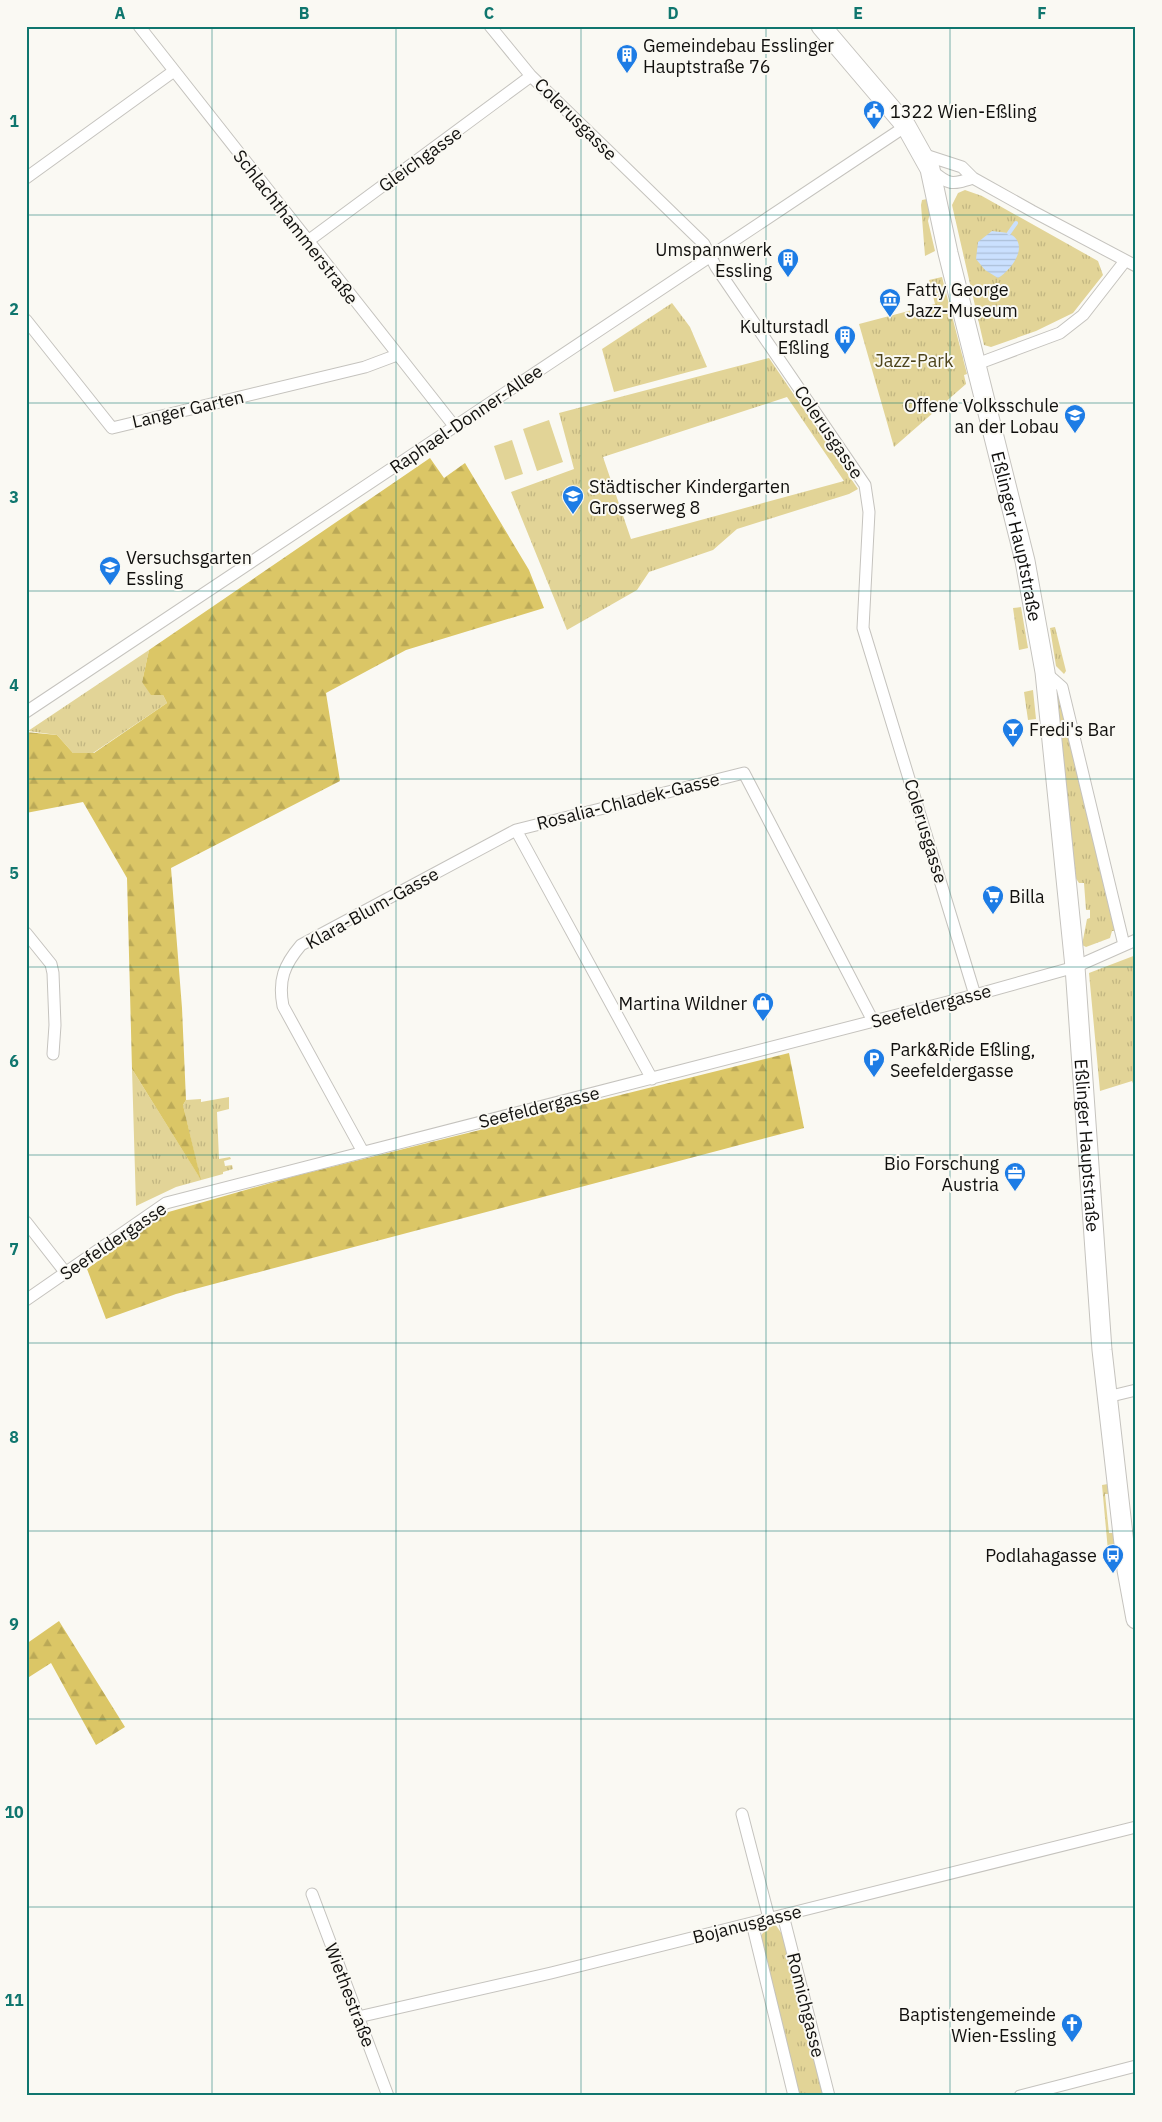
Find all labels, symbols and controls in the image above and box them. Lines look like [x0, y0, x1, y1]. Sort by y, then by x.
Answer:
text: A [115, 3, 126, 23]
text: B [299, 3, 310, 23]
text: C [484, 3, 494, 23]
text: D [667, 3, 679, 23]
text: E [853, 3, 863, 23]
text: F [1037, 3, 1047, 23]
place label: Gemeindebau Esslinger Hauptstraße 76 [643, 34, 834, 78]
building icon: Gemeindebau Esslinger Hauptstraße 76 [615, 43, 639, 74]
street label: Colerusgasse [530, 73, 622, 165]
public building icon: 1322 Wien-Eßling [862, 99, 886, 130]
place label: 1322 Wien-Eßling [890, 100, 1037, 123]
text: 1 [9, 111, 19, 131]
street label: Gleichgasse [374, 121, 466, 197]
street label: Schlachthammerstraße [228, 145, 364, 309]
place label: Umspannwerk Essling [655, 238, 773, 282]
building icon: Umspannwerk Essling [776, 247, 800, 278]
place label: Fatty George Jazz-Museum [906, 278, 1018, 322]
museum icon: Fatty George Jazz-Museum [878, 287, 902, 318]
text: 2 [9, 299, 19, 319]
place label: Kulturstadl Eßling [740, 315, 829, 359]
building icon: Kulturstadl Eßling [833, 324, 857, 355]
park label: Jazz-Park [875, 349, 954, 372]
street label: Raphael-Donner-Allee [385, 359, 547, 479]
street label: Colerusgasse [789, 381, 869, 483]
street label: Langer Garten [130, 385, 246, 433]
place label: Offene Volksschule an der Lobau [904, 394, 1059, 438]
school or university icon: Offene Volksschule an der Lobau [1063, 403, 1087, 434]
street label: Eßlinger Hauptstraße [987, 449, 1047, 623]
place label: Städtischer Kindergarten Grosserweg 8 [589, 475, 790, 519]
school or university icon: Städtischer Kindergarten Grosserweg 8 [561, 484, 585, 515]
text: 3 [9, 487, 19, 507]
place label: Versuchsgarten Essling [126, 546, 252, 590]
school or university icon: Versuchsgarten Essling [98, 555, 122, 586]
text: 4 [9, 675, 19, 695]
bar icon: Fredi's Bar [1001, 717, 1025, 748]
place label: Fredi's Bar [1029, 718, 1116, 741]
street label: Rosalia-Chladek-Gasse [534, 767, 722, 835]
street label: Colerusgasse [899, 776, 953, 886]
street label: Klara-Blum-Gasse [301, 862, 443, 954]
text: 5 [9, 863, 19, 883]
supermarket icon: Billa [981, 884, 1005, 915]
place label: Billa [1009, 885, 1045, 908]
street label: Seefeldergasse [868, 979, 994, 1033]
shop icon: Martina Wildner [751, 991, 775, 1022]
place label: Martina Wildner [619, 992, 747, 1015]
place label: Park&Ride Eßling, Seefeldergasse [890, 1038, 1035, 1082]
parking icon: Park&Ride Eßling, Seefeldergasse [862, 1047, 886, 1078]
text: 6 [9, 1051, 19, 1071]
street label: Eßlinger Hauptstraße [1070, 1058, 1105, 1233]
street label: Seefeldergasse [476, 1081, 602, 1133]
place label: Bio Forschung Austria [884, 1152, 999, 1196]
office icon: Bio Forschung Austria [1003, 1161, 1027, 1192]
street label: Seefeldergasse [55, 1197, 171, 1285]
text: 7 [9, 1239, 19, 1259]
text: 8 [9, 1427, 19, 1447]
bus stop icon: Podlahagasse [1101, 1543, 1125, 1574]
place label: Podlahagasse [985, 1544, 1097, 1567]
text: 9 [9, 1614, 19, 1634]
text: 10 [4, 1802, 24, 1822]
street label: Bojanusgasse [690, 1899, 804, 1949]
street label: Wiethestraße [320, 1940, 380, 2050]
street label: Romichgasse [782, 1950, 830, 2060]
text: 11 [4, 1990, 24, 2010]
place label: Baptistengemeinde Wien-Essling [899, 2003, 1056, 2047]
church icon: Baptistengemeinde Wien-Essling [1060, 2012, 1084, 2043]

